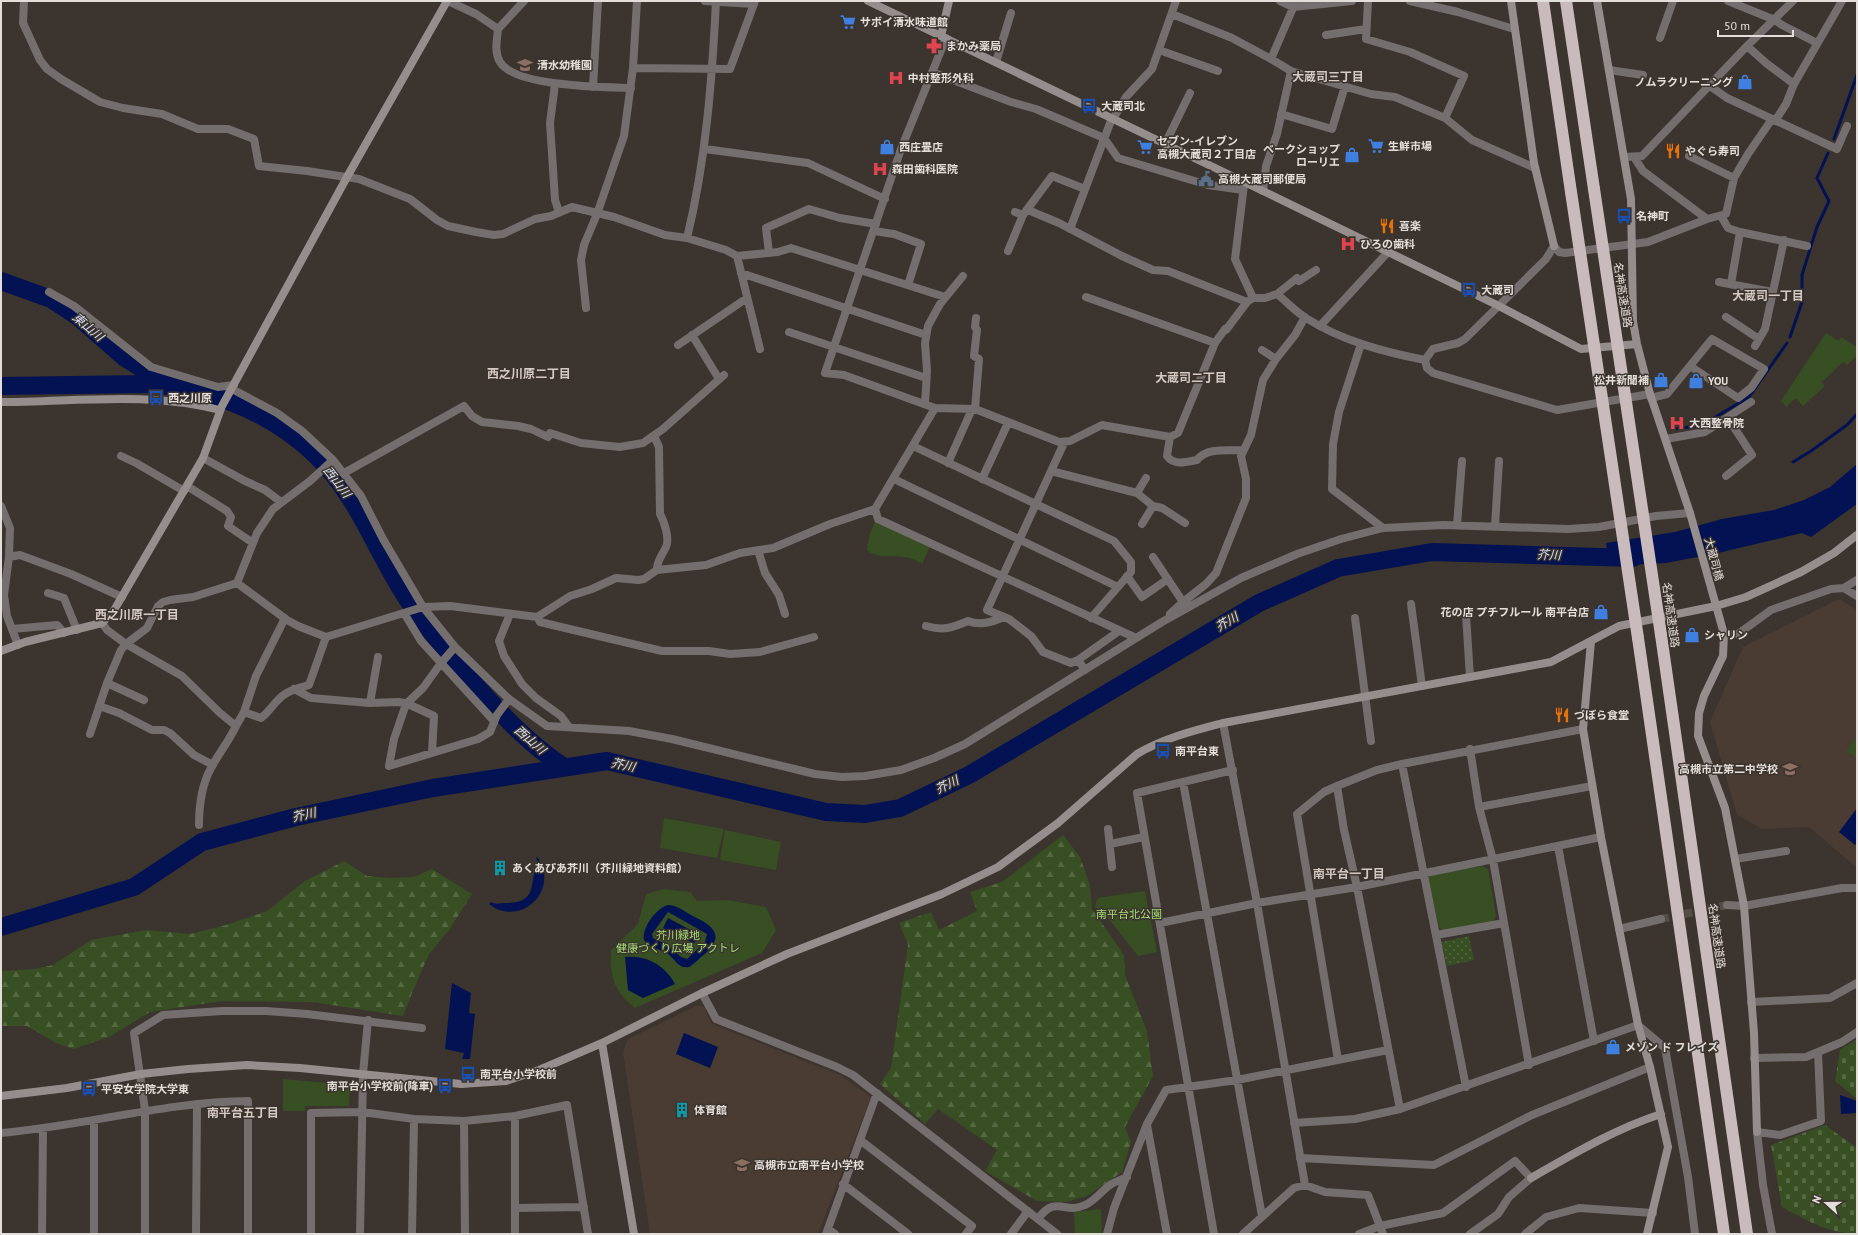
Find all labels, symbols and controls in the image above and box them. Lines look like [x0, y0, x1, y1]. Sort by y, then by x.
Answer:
scale bar [1718, 12, 1793, 38]
supermarket icon: サボイ清水味道館 [839, 13, 857, 31]
place label: サボイ清水味道館 [860, 15, 948, 29]
text: 50 m [1724, 18, 1750, 33]
pharmacy icon: まかみ薬局 [925, 37, 943, 55]
place label: まかみ薬局 [946, 39, 1001, 53]
school or university icon: 清水幼稚園 [516, 56, 534, 74]
place label: 清水幼稚園 [537, 58, 592, 72]
hospital icon: 中村整形外科 [887, 69, 905, 87]
district label: 大蔵司三丁目 [1292, 69, 1364, 84]
place label: 中村整形外科 [908, 71, 974, 85]
shop icon: ノムラクリーニング [1736, 73, 1754, 91]
place label: ノムラクリーニング [1635, 75, 1733, 89]
bus stop icon: 大蔵司北 [1080, 97, 1098, 115]
place label: 大蔵司北 [1101, 99, 1145, 113]
place label: セブン-イレブン 高槻大蔵司２丁目店 [1157, 134, 1256, 161]
supermarket icon: 生鮮市場 [1367, 137, 1385, 155]
shop icon: 西庄畳店 [878, 138, 896, 156]
supermarket icon: セブン-イレブン 高槻大蔵司２丁目店 [1136, 138, 1154, 156]
place label: 生鮮市場 [1388, 139, 1432, 153]
place label: 西庄畳店 [899, 140, 943, 154]
place label: ベークショップ ローリエ [1263, 142, 1340, 169]
restaurant icon: やぐら寿司 [1664, 142, 1682, 160]
place label: やぐら寿司 [1685, 144, 1740, 158]
shop icon: ベークショップ ローリエ [1343, 146, 1361, 164]
hospital icon: 森田歯科医院 [871, 160, 889, 178]
place label: 森田歯科医院 [892, 162, 958, 176]
public building icon: 高槻大蔵司郵便局 [1197, 170, 1215, 188]
place label: 高槻大蔵司郵便局 [1218, 172, 1306, 186]
bus stop icon: 名神町 [1615, 207, 1633, 225]
place label: 名神町 [1636, 209, 1669, 223]
restaurant icon: 喜楽 [1378, 217, 1396, 235]
place label: 喜楽 [1399, 219, 1421, 233]
hospital icon: ひろの歯科 [1339, 235, 1357, 253]
place label: ひろの歯科 [1360, 237, 1415, 251]
street label: 名神高速道路 [1611, 261, 1635, 329]
bus stop icon: 大蔵司 [1460, 281, 1478, 299]
place label: 大蔵司 [1481, 283, 1514, 297]
district label: 大蔵司一丁目 [1732, 288, 1804, 303]
water label: 東山川 [70, 309, 108, 345]
district label: 西之川原二丁目 [487, 366, 571, 381]
district label: 大蔵司二丁目 [1155, 370, 1227, 385]
shop icon: 松井新聞補 [1652, 371, 1670, 389]
shop icon: YOU [1687, 372, 1705, 390]
place label: 松井新聞補 [1594, 373, 1649, 387]
place label: YOU [1707, 374, 1728, 388]
bus stop icon: 西之川原 [147, 389, 165, 407]
place label: 西之川原 [168, 391, 212, 405]
hospital icon: 大西整骨院 [1668, 414, 1686, 432]
place label: 大西整骨院 [1689, 416, 1744, 430]
water label: 西山川 [320, 463, 356, 502]
street label: 大蔵司橋 [1702, 536, 1726, 582]
water label: 芥川 [1537, 547, 1563, 562]
street label: 名神高速道路 [1659, 581, 1683, 649]
shop icon: 花の店 プチフルール 南平台店 [1592, 603, 1610, 621]
place label: 花の店 プチフルール 南平台店 [1440, 605, 1589, 619]
district label: 西之川原一丁目 [95, 607, 179, 622]
water label: 芥川 [1213, 608, 1243, 634]
shop icon: シャリン [1683, 626, 1701, 644]
place label: シャリン [1704, 628, 1748, 642]
restaurant icon: づぼら食堂 [1553, 706, 1571, 724]
place label: づぼら食堂 [1574, 708, 1629, 722]
water label: 西山川 [512, 722, 550, 758]
bus stop icon: 南平台東 [1154, 742, 1172, 760]
place label: 南平台東 [1175, 744, 1219, 758]
water label: 芥川 [610, 755, 638, 775]
school or university icon: 高槻市立第二中学校 [1781, 760, 1799, 778]
place label: 高槻市立第二中学校 [1679, 762, 1778, 776]
water label: 芥川 [933, 772, 963, 797]
water label: 芥川 [291, 804, 319, 825]
building icon: あくあぴあ芥川（芥川緑地資料館） [491, 859, 509, 877]
place label: あくあぴあ芥川（芥川緑地資料館） [512, 861, 688, 875]
district label: 南平台一丁目 [1313, 866, 1385, 881]
street label: 名神高速道路 [1705, 902, 1729, 970]
park label: 南平台北公園 [1096, 907, 1162, 921]
park label: 芥川緑地 健康づくり広場 アクトレ [616, 928, 740, 955]
shop icon: メゾン ド フレイズ [1604, 1038, 1622, 1056]
place label: メゾン ド フレイズ [1625, 1040, 1718, 1054]
bus stop icon: 南平台小学校前 [459, 1065, 477, 1083]
place label: 南平台小学校前 [480, 1067, 557, 1081]
bus stop icon: 南平台小学校前(降車) [436, 1077, 454, 1095]
place label: 南平台小学校前(降車) [327, 1079, 433, 1093]
bus stop icon: 平安女学院大学東 [80, 1080, 98, 1098]
place label: 平安女学院大学東 [101, 1082, 189, 1096]
building icon: 体育館 [673, 1101, 691, 1119]
place label: 体育館 [694, 1103, 727, 1117]
district label: 南平台五丁目 [207, 1105, 279, 1120]
school or university icon: 高槻市立南平台小学校 [733, 1156, 751, 1174]
place label: 高槻市立南平台小学校 [754, 1158, 864, 1172]
north arrow [1806, 1183, 1846, 1223]
text: N [1809, 1194, 1824, 1205]

